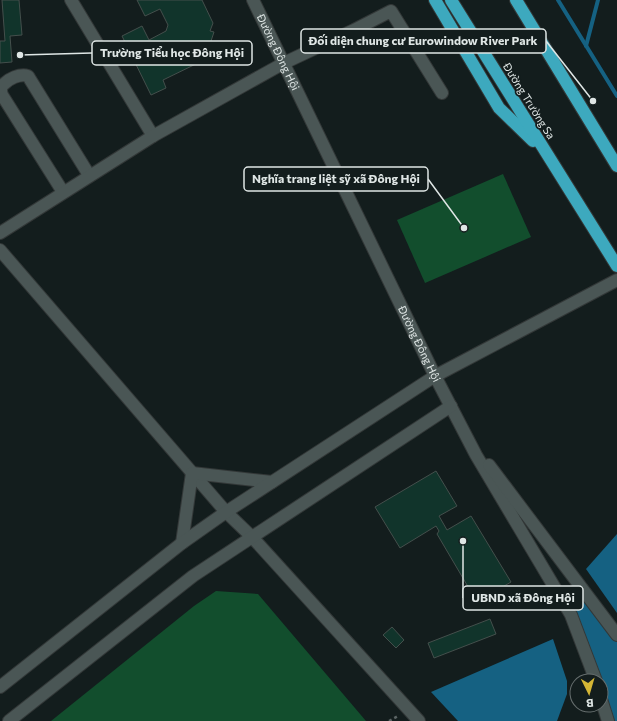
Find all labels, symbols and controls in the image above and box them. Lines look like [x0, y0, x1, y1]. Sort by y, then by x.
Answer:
street label: Đường Đông Hội [254, 11, 303, 92]
callout: Đối diện chung cư Eurowindow River Park [301, 29, 546, 53]
text: Đối diện chung cư Eurowindow River Park [307, 33, 538, 48]
callout: Trường Tiểu học Đông Hội [92, 41, 252, 65]
text: Trường Tiểu học Đông Hội [100, 45, 244, 60]
street label: Đường Trường Sa [500, 59, 558, 141]
callout: Nghĩa trang liệt sỹ xã Đông Hội [244, 167, 428, 191]
text: Nghĩa trang liệt sỹ xã Đông Hội [252, 171, 420, 186]
street label: Đường Đông Hội [395, 302, 444, 384]
callout: UBND xã Đông Hội [463, 586, 583, 610]
text: UBND xã Đông Hội [471, 590, 575, 605]
north arrow [569, 673, 609, 713]
text: B [586, 697, 594, 710]

